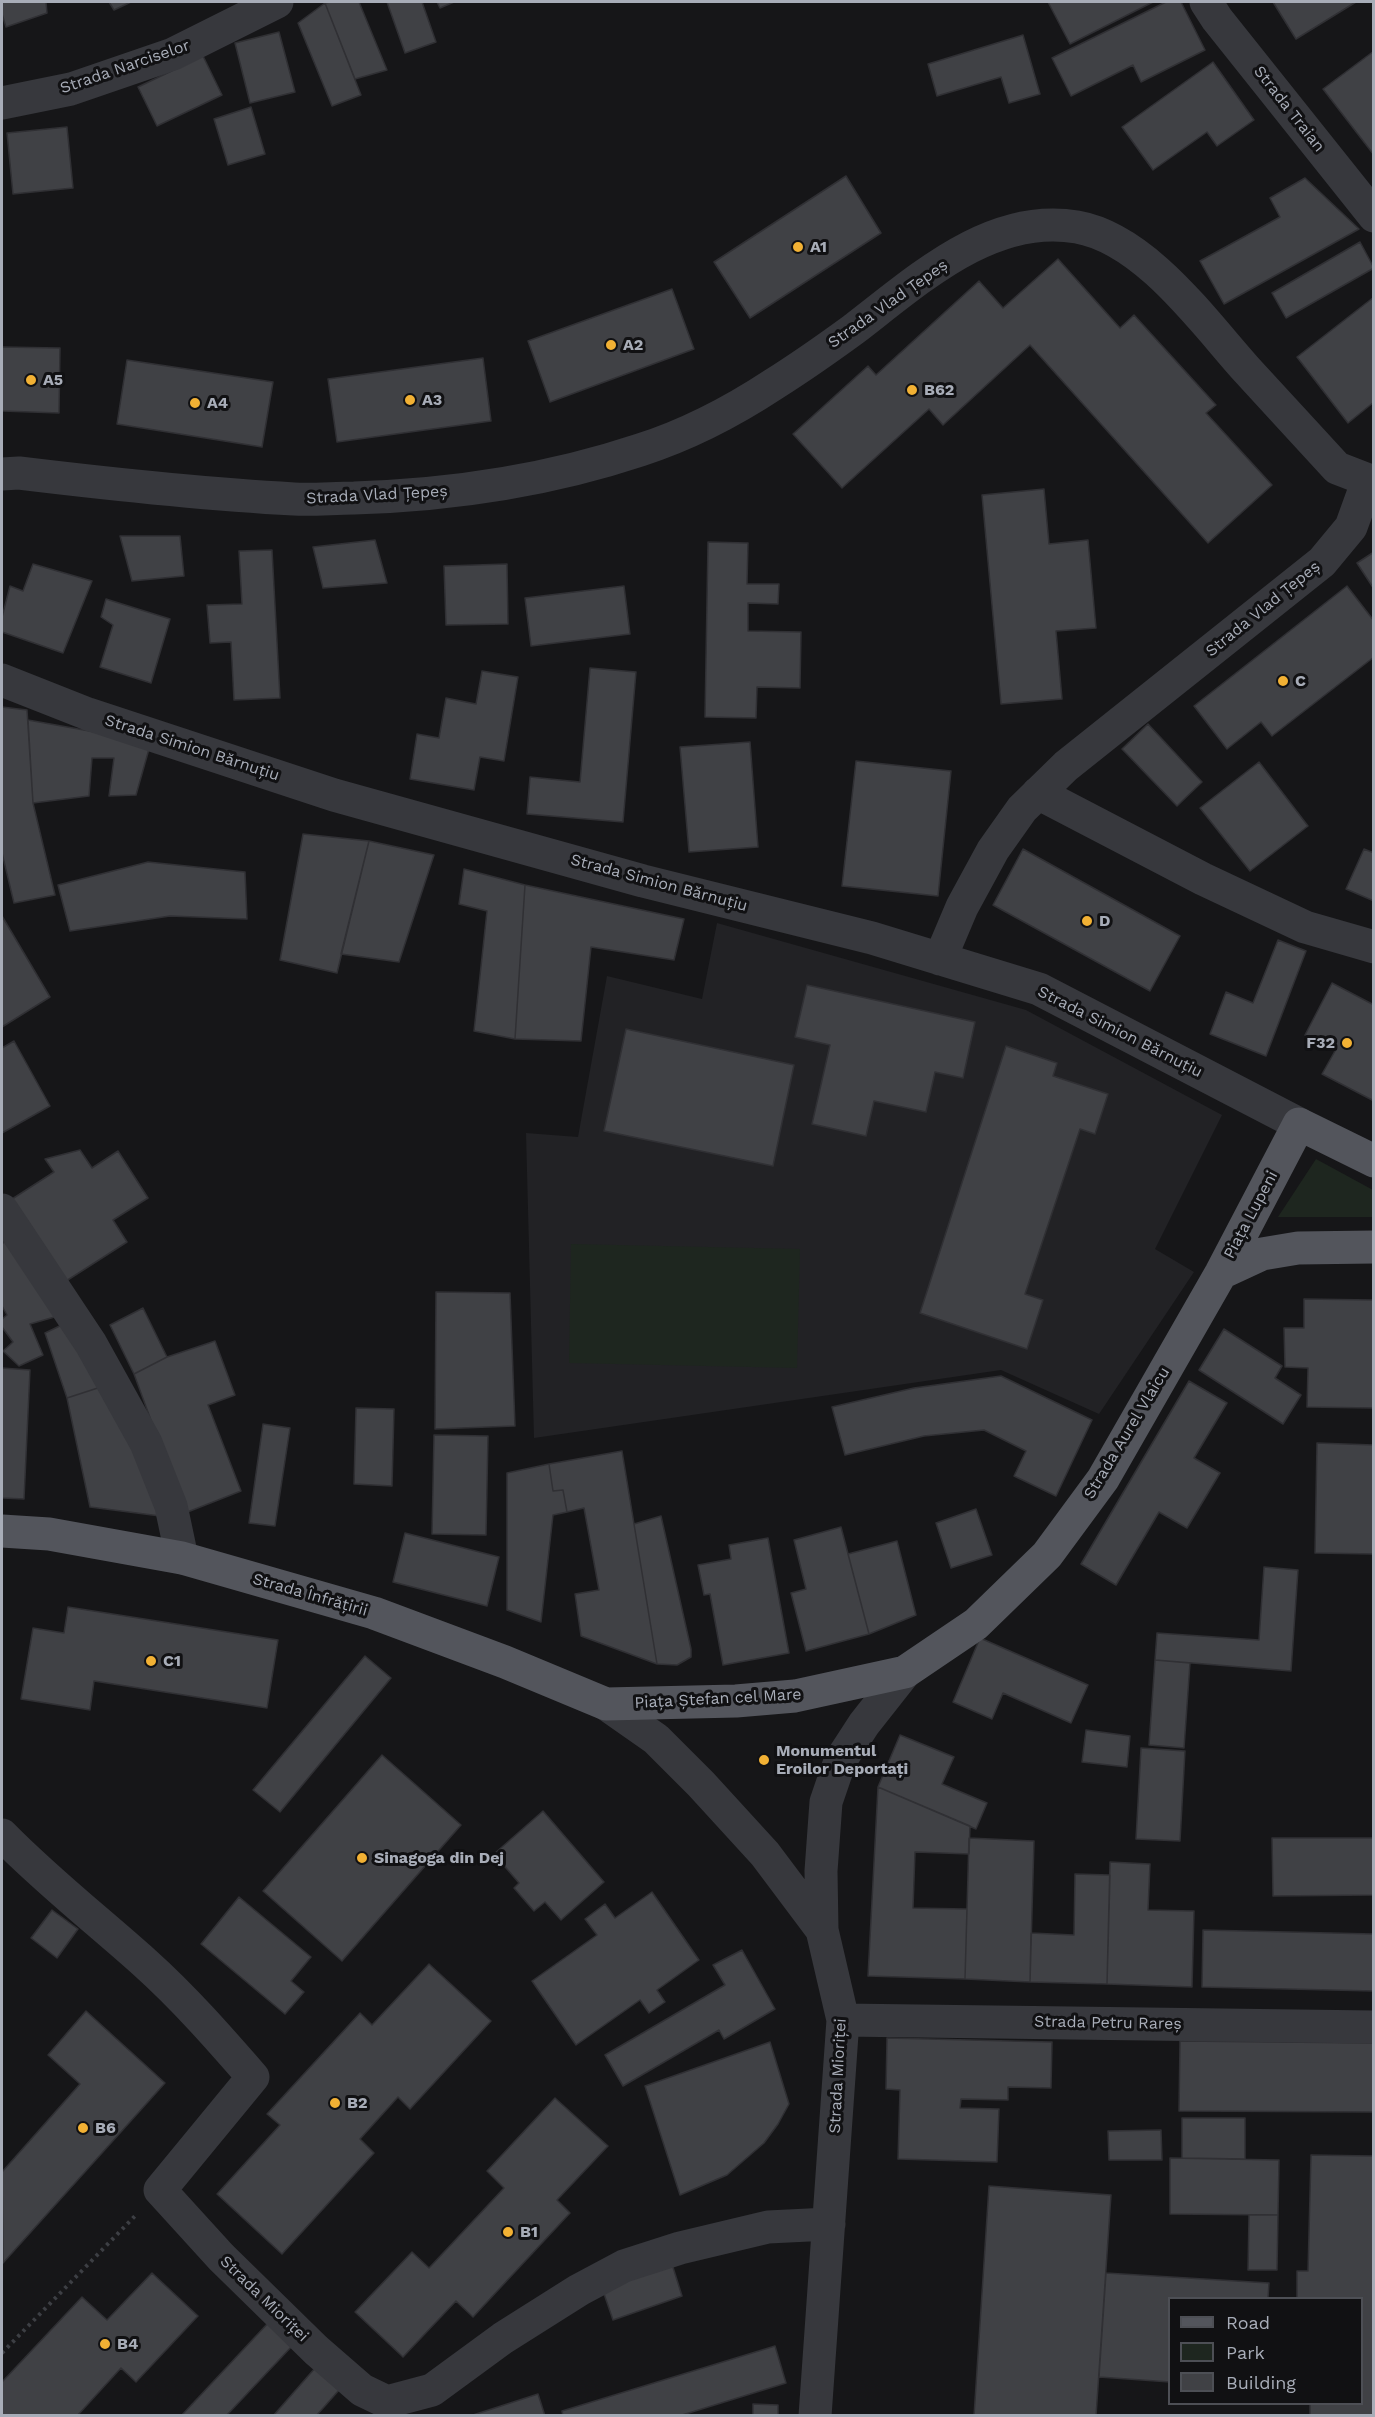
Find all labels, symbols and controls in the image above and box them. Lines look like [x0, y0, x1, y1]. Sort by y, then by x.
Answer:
street label: Strada Narciselor [58, 36, 192, 98]
street label: Strada Traian [1249, 62, 1329, 156]
place label: A1 [810, 237, 827, 257]
marker: A1 [791, 240, 805, 254]
street label: Strada Vlad Țepeș [825, 256, 951, 352]
place label: A2 [623, 335, 643, 355]
marker: A2 [604, 338, 618, 352]
place label: A5 [43, 370, 63, 390]
marker: A5 [24, 373, 38, 387]
place label: B62 [924, 380, 954, 400]
marker: B62 [905, 383, 919, 397]
place label: A3 [422, 390, 442, 410]
place label: A4 [207, 393, 228, 413]
marker: A3 [403, 393, 417, 407]
marker: A4 [188, 396, 202, 410]
street label: Strada Vlad Țepeș [306, 482, 448, 508]
street label: Strada Vlad Țepeș [1202, 557, 1324, 661]
place label: C [1295, 671, 1306, 691]
marker: C [1276, 674, 1290, 688]
street label: Strada Simion Bărnuțiu [102, 711, 282, 785]
street label: Strada Simion Bărnuțiu [568, 850, 750, 916]
place label: D [1099, 911, 1110, 931]
marker: D [1080, 914, 1094, 928]
street label: Strada Simion Bărnuțiu [1034, 982, 1206, 1082]
place label: F32 [1306, 1033, 1335, 1053]
marker: F32 [1340, 1036, 1354, 1050]
street label: Piața Lupeni [1220, 1168, 1282, 1262]
street label: Strada Aurel Vlaicu [1080, 1364, 1174, 1502]
street label: Strada Înfrățirii [250, 1569, 370, 1621]
place label: C1 [163, 1651, 181, 1671]
marker: C1 [144, 1654, 158, 1668]
street label: Piața Ștefan cel Mare [634, 1685, 802, 1713]
place label: Monumentul Eroilor Deportați [776, 1741, 908, 1779]
marker: Monumentul Eroilor Deportați [757, 1753, 771, 1767]
place label: Sinagoga din Dej [374, 1848, 504, 1868]
marker: Sinagoga din Dej [355, 1851, 369, 1865]
street label: Strada Petru Rareș [1034, 2012, 1182, 2034]
street label: Strada Mioriței [825, 2018, 851, 2134]
place label: B2 [347, 2093, 367, 2113]
marker: B2 [328, 2096, 342, 2110]
place label: B6 [95, 2118, 116, 2138]
marker: B6 [76, 2121, 90, 2135]
place label: B1 [520, 2222, 538, 2242]
marker: B1 [501, 2225, 515, 2239]
street label: Strada Mioriței [216, 2252, 312, 2346]
legend [1168, 2297, 1363, 2405]
text: Road [1226, 2312, 1270, 2333]
place label: B4 [117, 2334, 138, 2354]
marker: B4 [98, 2337, 112, 2351]
text: Park [1226, 2342, 1265, 2363]
text: Building [1226, 2372, 1296, 2393]

